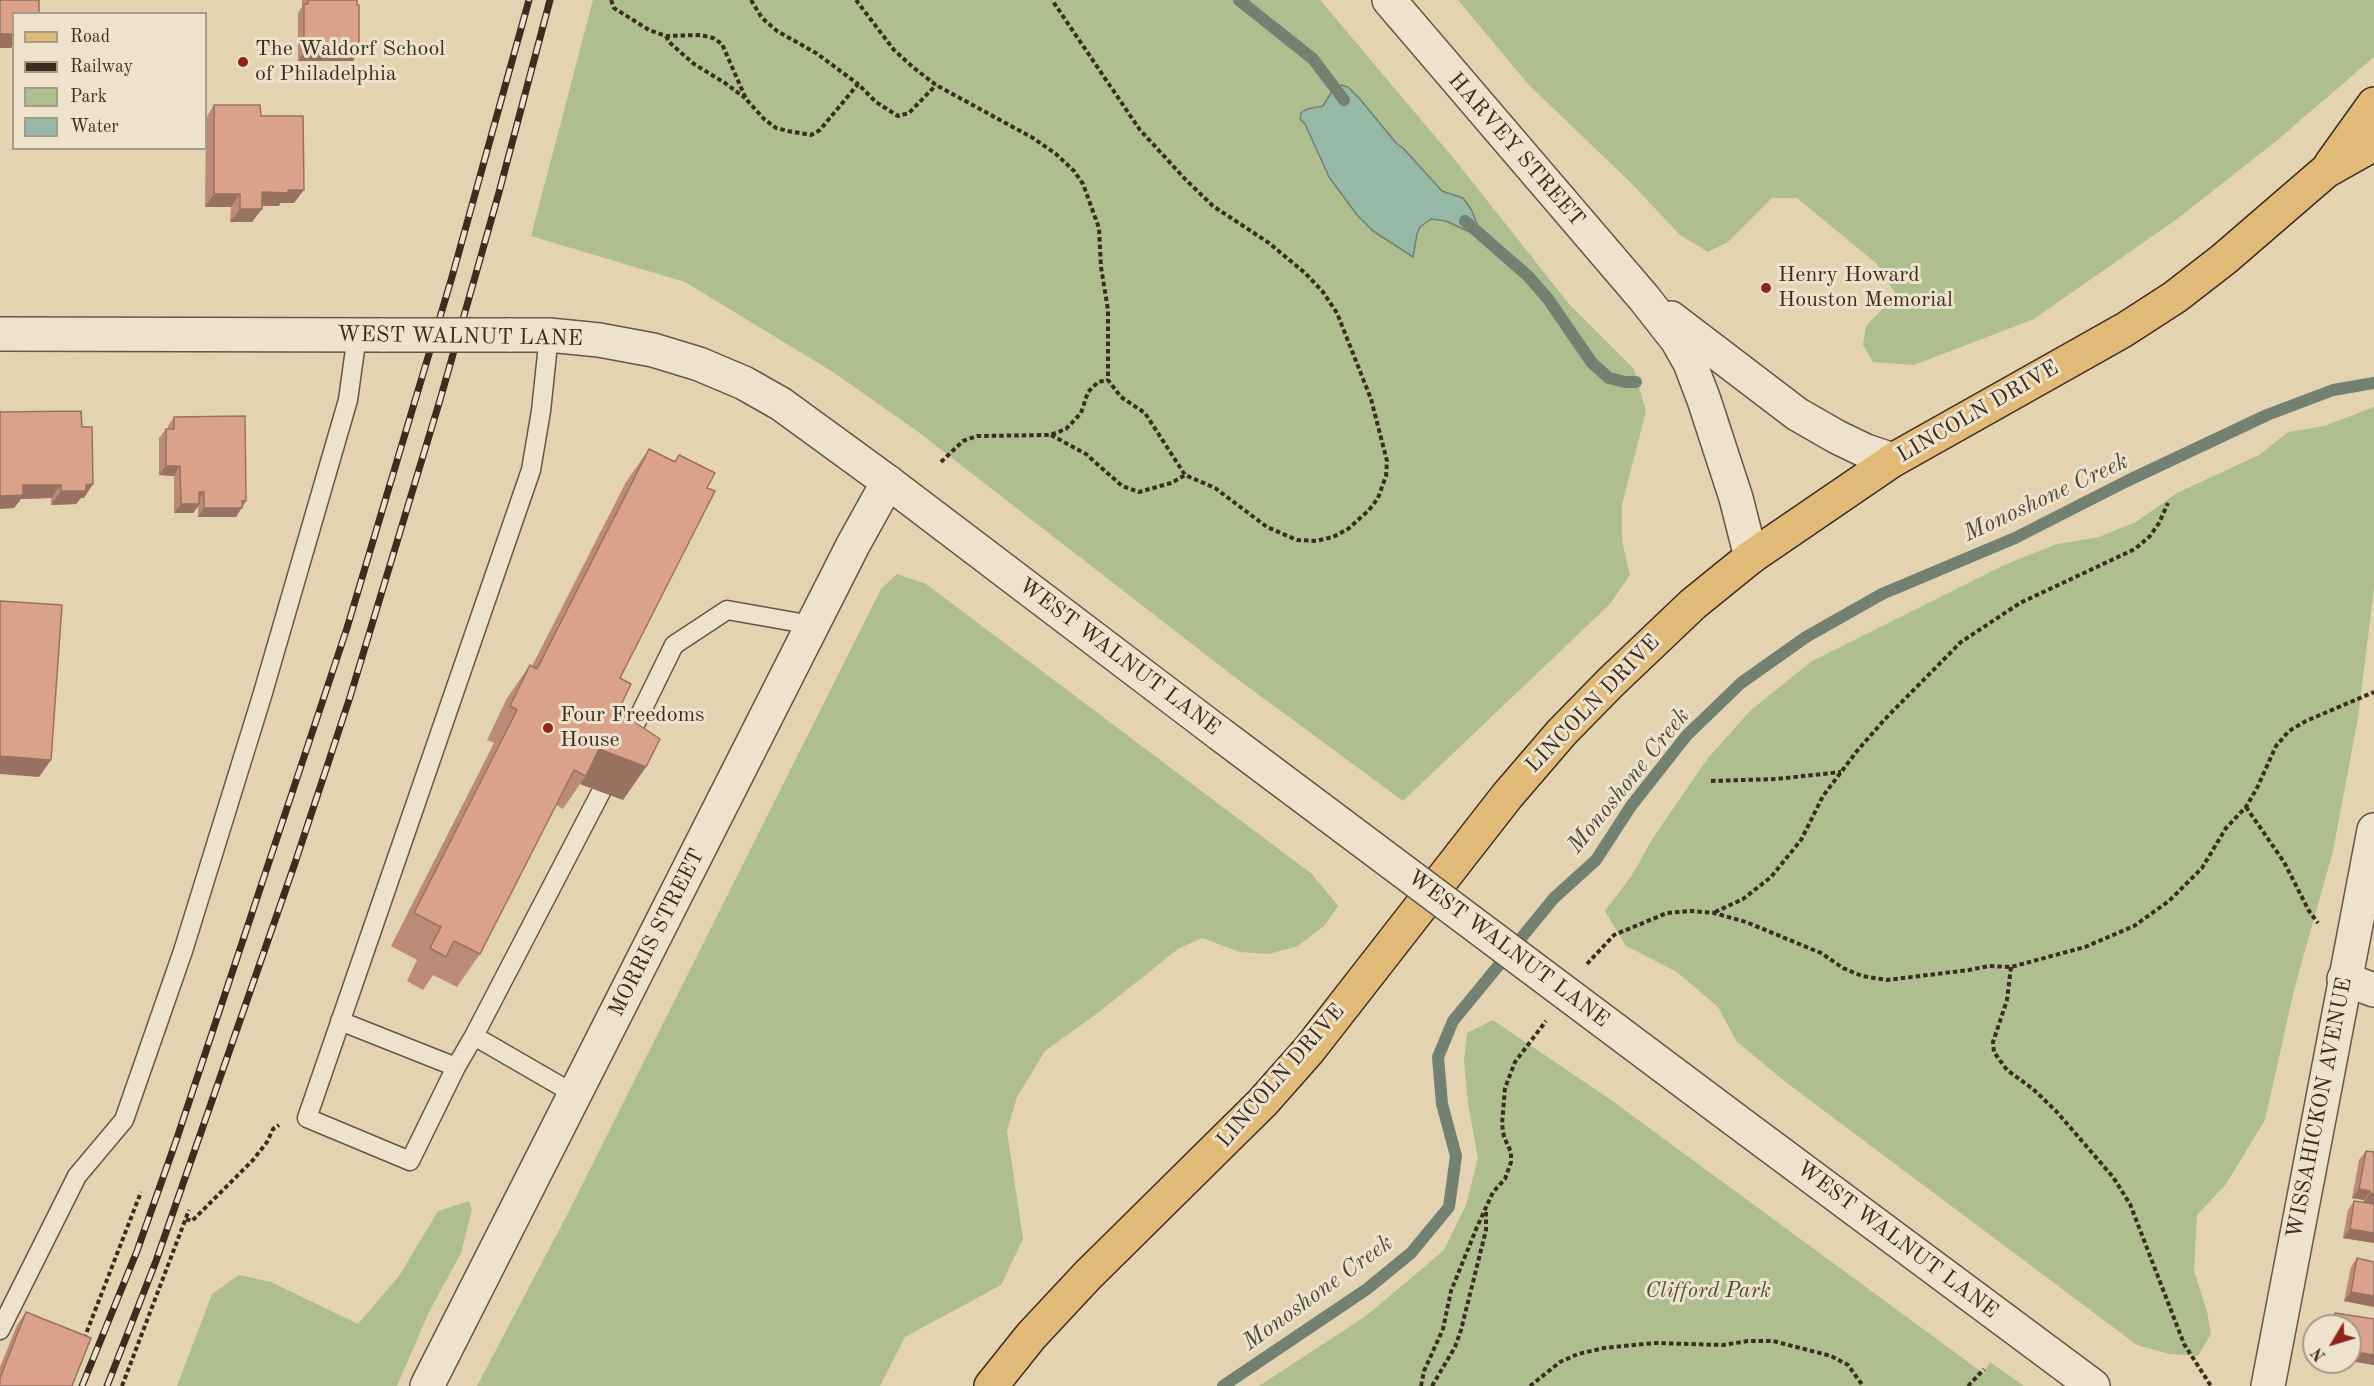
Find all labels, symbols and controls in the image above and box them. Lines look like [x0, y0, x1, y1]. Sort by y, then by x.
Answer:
legend [12, 12, 207, 150]
text: Road [70, 28, 110, 46]
place label: The Waldorf School of Philadelphia [255, 36, 445, 88]
marker: The Waldorf School of Philadelphia [236, 55, 250, 69]
text: Railway [70, 58, 133, 76]
street label: HARVEY STREET [1442, 68, 1590, 232]
text: Park [70, 88, 107, 106]
text: Water [70, 118, 119, 136]
place label: Henry Howard Houston Memorial [1778, 262, 1953, 314]
marker: Henry Howard Houston Memorial [1759, 281, 1773, 295]
street label: WEST WALNUT LANE [337, 322, 583, 352]
street label: LINCOLN DRIVE [1893, 355, 2063, 469]
water label: Monoshone Creek [1959, 447, 2133, 549]
street label: WEST WALNUT LANE [1013, 573, 1225, 741]
street label: LINCOLN DRIVE [1520, 629, 1666, 779]
place label: Four Freedoms House [560, 702, 705, 754]
water label: Monoshone Creek [1562, 702, 1696, 860]
marker: Four Freedoms House [541, 721, 555, 735]
street label: MORRIS STREET [603, 845, 711, 1021]
street label: WEST WALNUT LANE [1402, 865, 1614, 1033]
street label: WISSAHICKON AVENUE [2282, 975, 2358, 1241]
street label: LINCOLN DRIVE [1211, 999, 1351, 1153]
street label: WEST WALNUT LANE [1791, 1156, 2003, 1324]
water label: Monoshone Creek [1237, 1229, 1399, 1357]
park label: Clifford Park [1645, 1278, 1771, 1304]
north arrow [2302, 1314, 2362, 1374]
text: N [2309, 1344, 2329, 1364]

